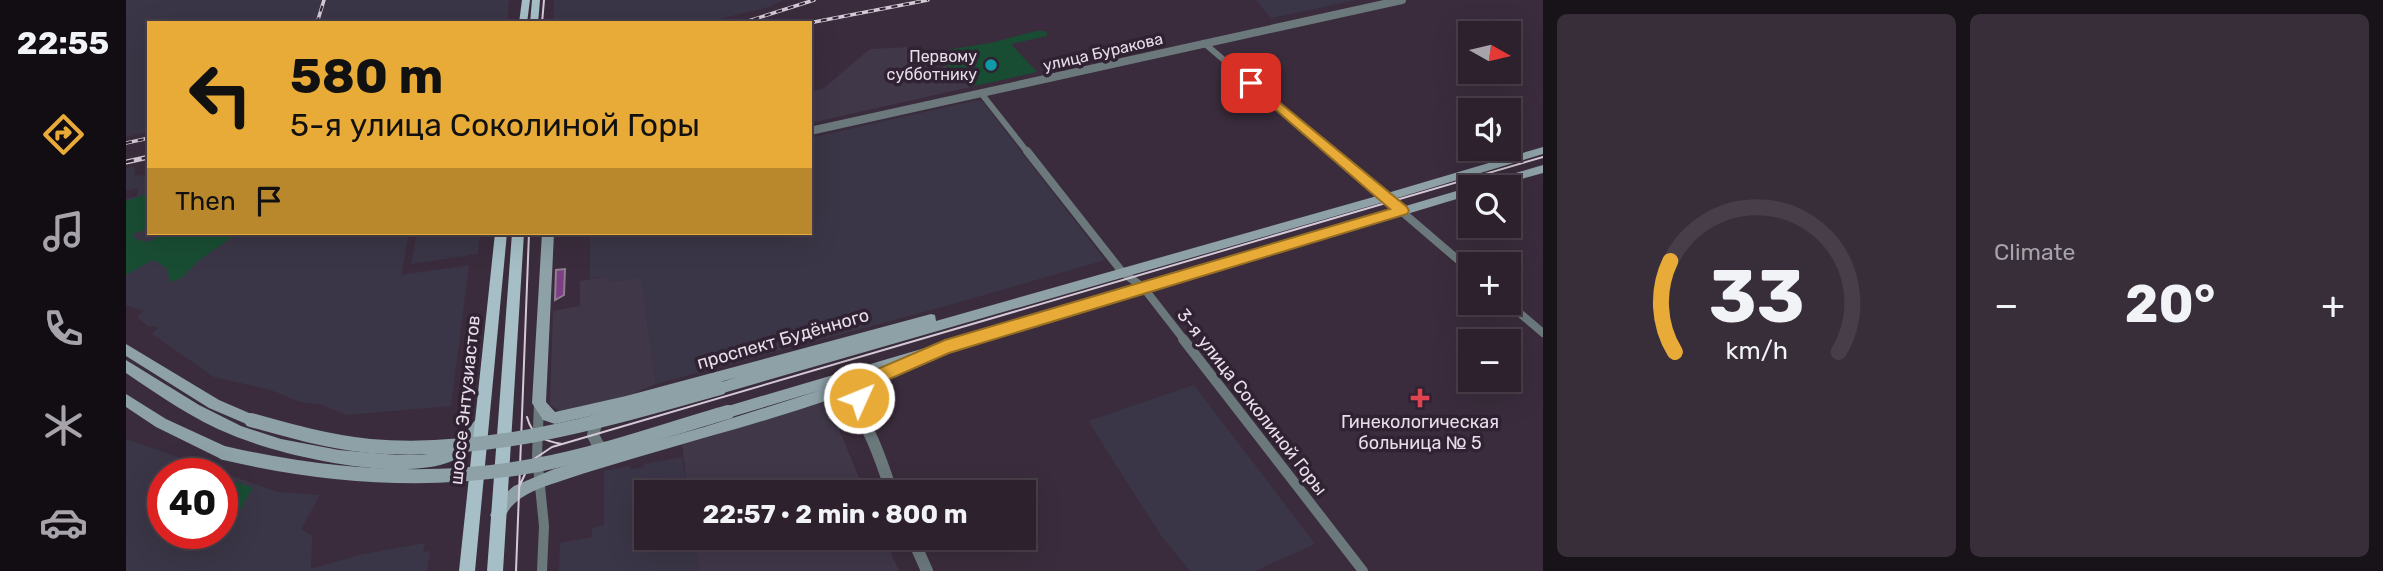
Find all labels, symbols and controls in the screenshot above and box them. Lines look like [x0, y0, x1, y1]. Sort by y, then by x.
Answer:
north arrow [1458, 21, 1521, 84]
map controls [1458, 21, 1521, 392]
text: 22:55 [17, 24, 109, 62]
street label: улица Буракова [1041, 29, 1165, 75]
text: 580 m [290, 47, 443, 105]
place label: Первому субботнику [887, 47, 977, 84]
icon: left [175, 49, 266, 140]
pin [1221, 53, 1281, 113]
marker: Первому субботнику [983, 57, 999, 73]
icon: arrive [1232, 64, 1270, 102]
button: sound [1458, 98, 1521, 161]
text: 5-я улица Соколиной Горы [290, 106, 700, 144]
icon: directions [39, 110, 88, 159]
button: search [1458, 175, 1521, 238]
icon: arrive [250, 182, 288, 220]
text: Then [175, 186, 236, 217]
icon: music [39, 207, 88, 256]
text: Climate [1994, 238, 2075, 266]
button: + [1458, 252, 1521, 315]
text: 33 [1709, 254, 1804, 340]
text: 20° [2125, 273, 2215, 335]
text: − [1994, 282, 2019, 328]
text: + [2321, 282, 2345, 328]
icon: phone [39, 304, 88, 353]
street label: проспект Будённого [694, 304, 872, 374]
street label: 3-я улица Соколиной Горы [1172, 304, 1332, 500]
street label: шоссе Энтузиастов [445, 314, 485, 486]
button: − [1458, 329, 1521, 392]
text: km/h [1725, 335, 1788, 364]
position arrow [822, 361, 896, 435]
marker: Гинекологическая больница № 5 [1410, 388, 1430, 408]
icon: climate [39, 401, 88, 450]
place label: Гинекологическая больница № 5 [1341, 411, 1499, 454]
speed limit sign: 40 [147, 458, 238, 549]
icon: car [39, 498, 88, 547]
text: 22:57 · 2 min · 800 m [702, 499, 968, 530]

